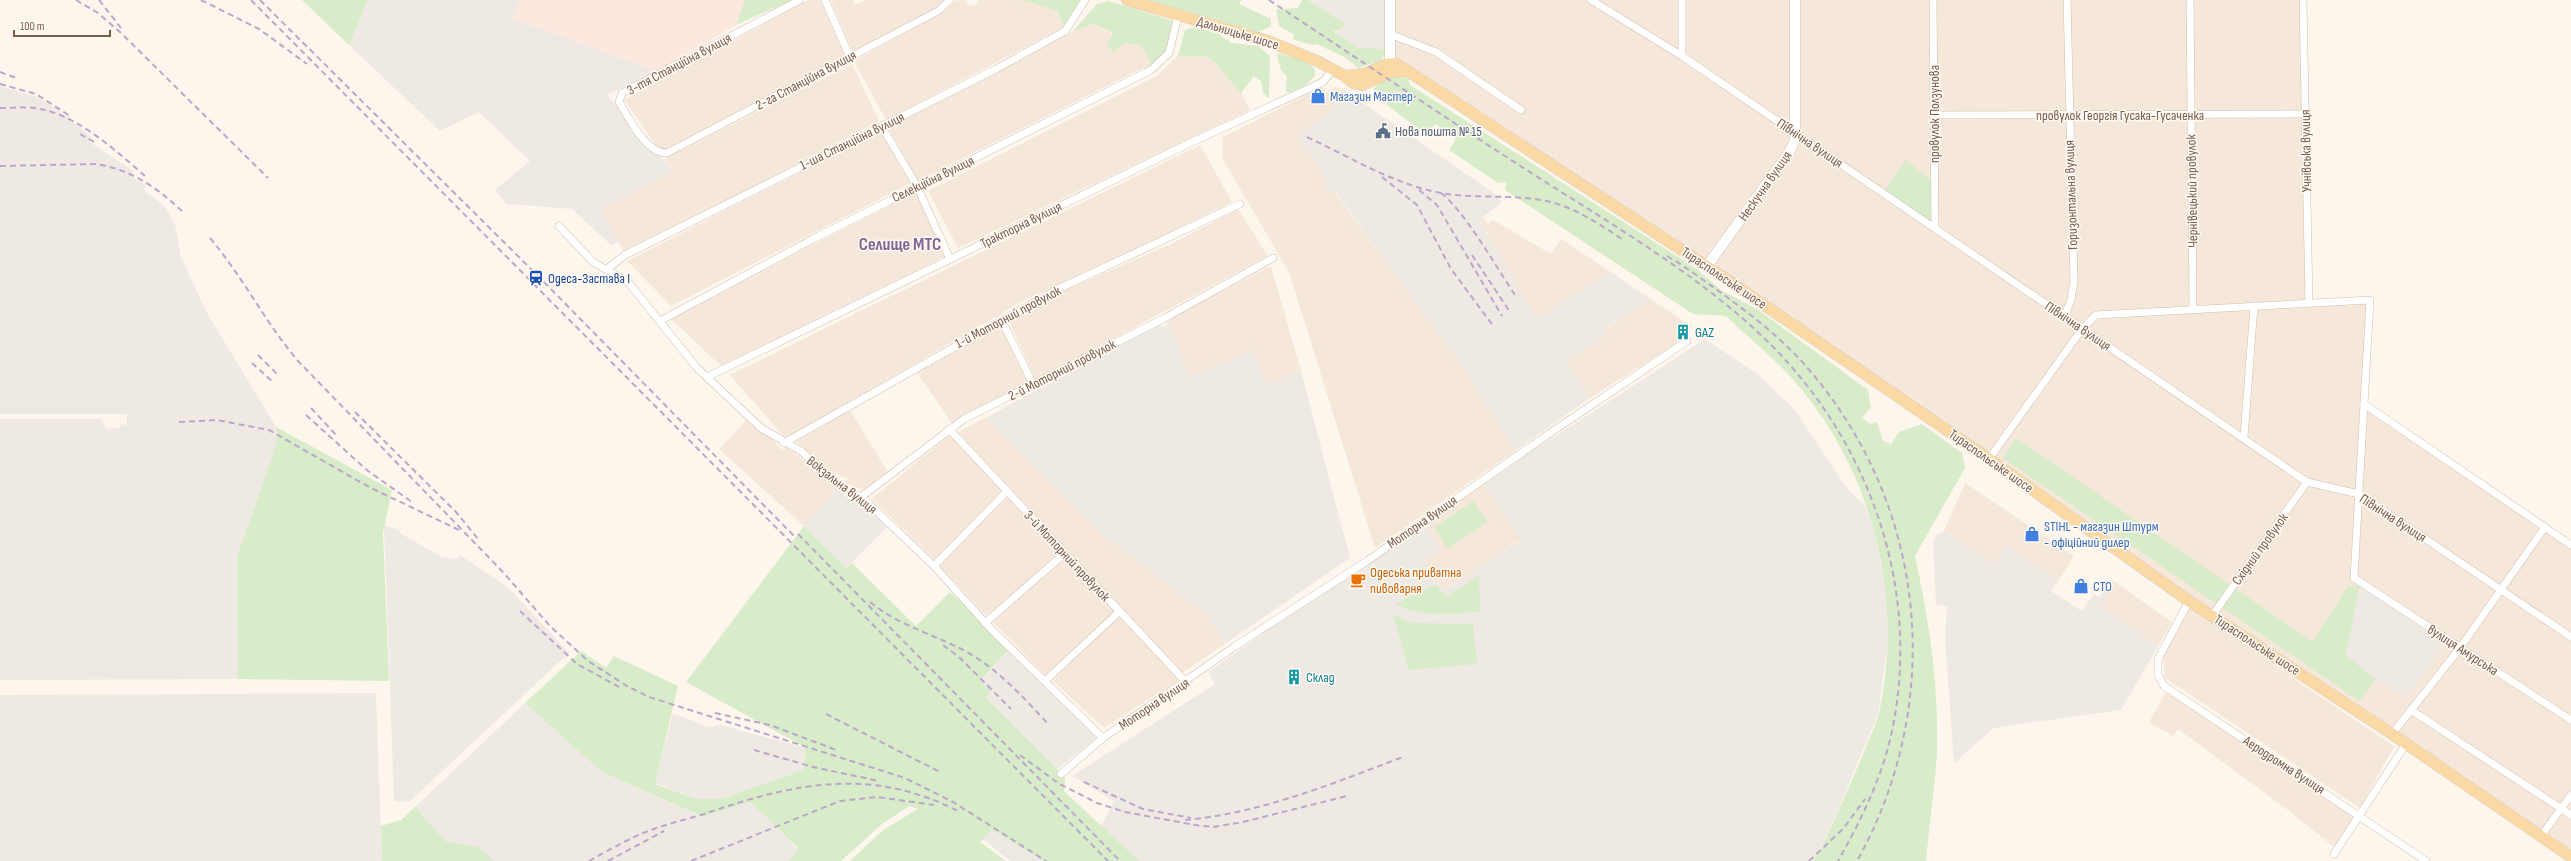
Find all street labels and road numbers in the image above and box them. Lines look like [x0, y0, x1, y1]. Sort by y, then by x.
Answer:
street label: Дальницьке шосе [1195, 13, 1281, 53]
street label: 3-тя Станційна вулиця [624, 29, 734, 99]
street label: 2-га Станційна вулиця [753, 46, 859, 114]
street label: провулок Ползунова [1926, 65, 1943, 163]
street label: провулок Георгія Гусака-Гусаченка [2036, 107, 2204, 124]
street label: 1-ша Станційна вулиця [797, 108, 907, 174]
street label: Учнівська вулиця [2297, 110, 2315, 192]
street label: Північна вулиця [1774, 115, 1846, 171]
street label: Чернівецький провулок [2182, 133, 2201, 248]
street label: Горизонтальна вулиця [2061, 140, 2081, 250]
street label: Нескучна вулиця [1735, 148, 1795, 224]
street label: Селекційна вулиця [889, 152, 977, 206]
street label: Тракторна вулиця [978, 198, 1064, 252]
street label: Тираспольське шосе [1678, 243, 1770, 313]
street label: 1-й Моторний провулок [952, 282, 1064, 352]
street label: Північна вулиця [2042, 298, 2114, 354]
street label: 2-й Моторний провулок [1005, 335, 1119, 404]
street label: Тираспольське шосе [1945, 426, 2037, 496]
street label: Вокзальна вулиця [803, 452, 881, 518]
street label: Північна вулиця [2356, 490, 2430, 546]
street label: Моторна вулиця [1384, 492, 1460, 552]
street label: 3-й Моторний провулок [1020, 507, 1114, 606]
street label: Східний провулок [2228, 509, 2292, 588]
street label: Тираспольське шосе [2211, 611, 2303, 679]
street label: вулиця Амурська [2424, 621, 2502, 679]
street label: Моторна вулиця [1115, 674, 1193, 734]
street label: Аеродромна вулиця [2239, 732, 2328, 798]

